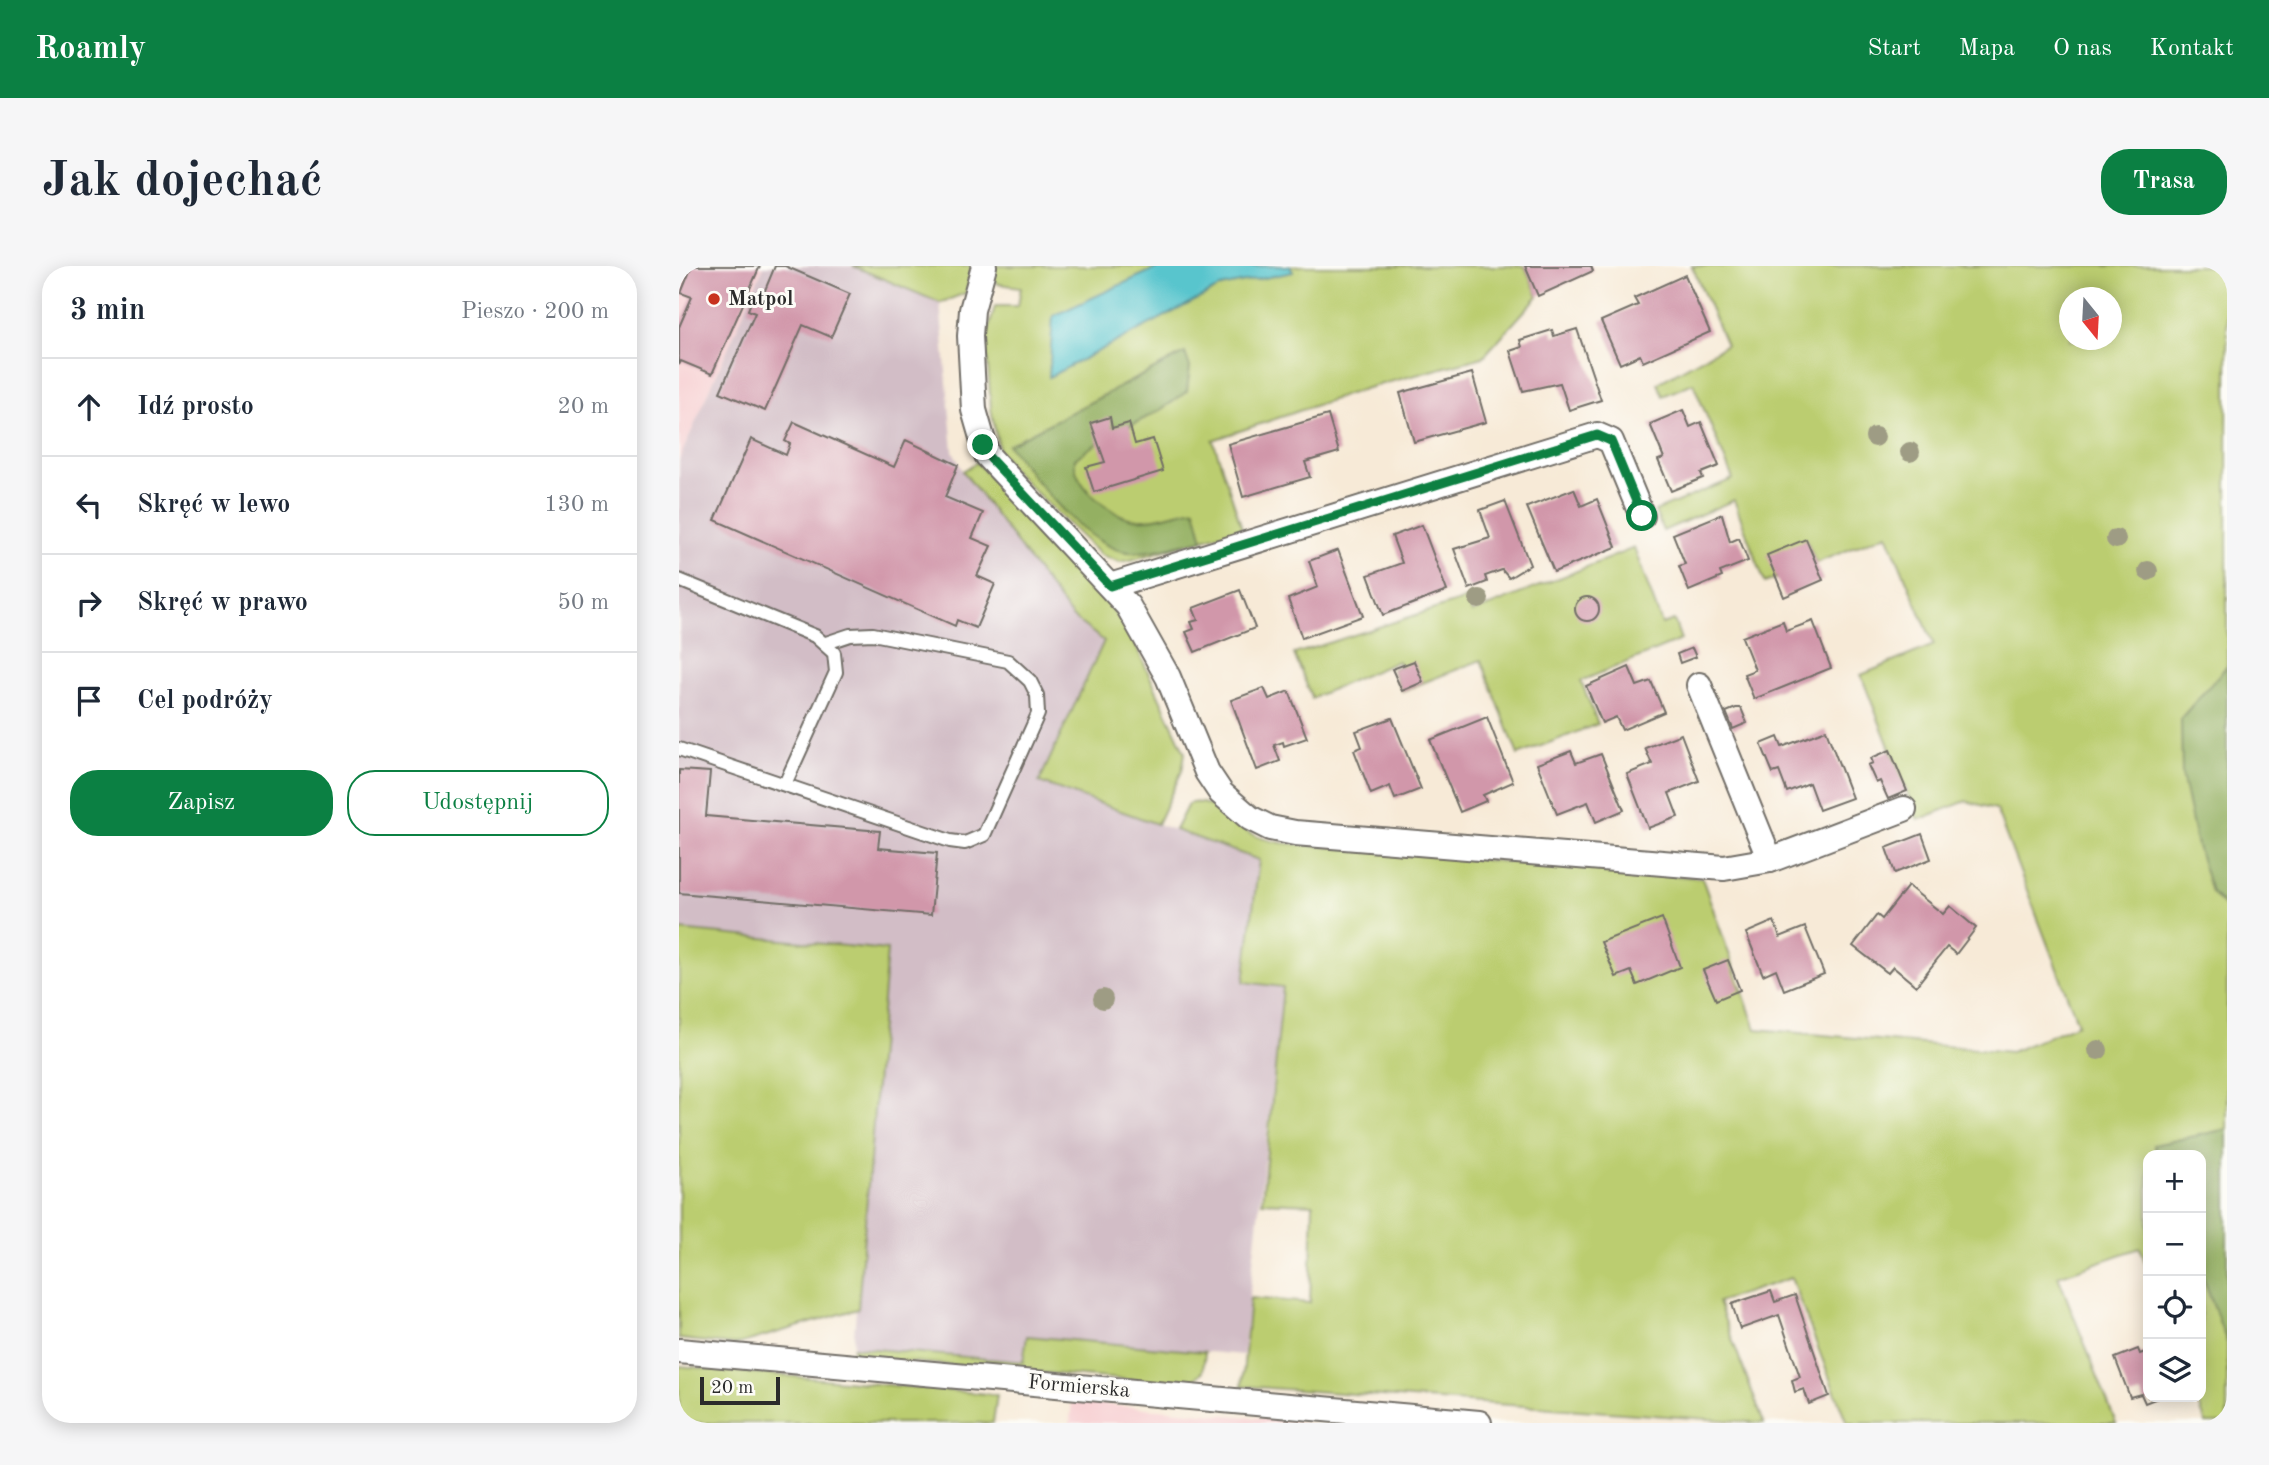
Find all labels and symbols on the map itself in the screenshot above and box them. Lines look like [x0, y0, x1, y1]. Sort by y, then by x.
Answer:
north arrow [2059, 287, 2122, 350]
place label: Matpol [728, 289, 793, 310]
marker: Matpol [706, 291, 722, 307]
route end [967, 429, 998, 460]
route start [1626, 500, 1657, 531]
street label: Formierska [1027, 1372, 1131, 1402]
scale bar [700, 1374, 781, 1406]

